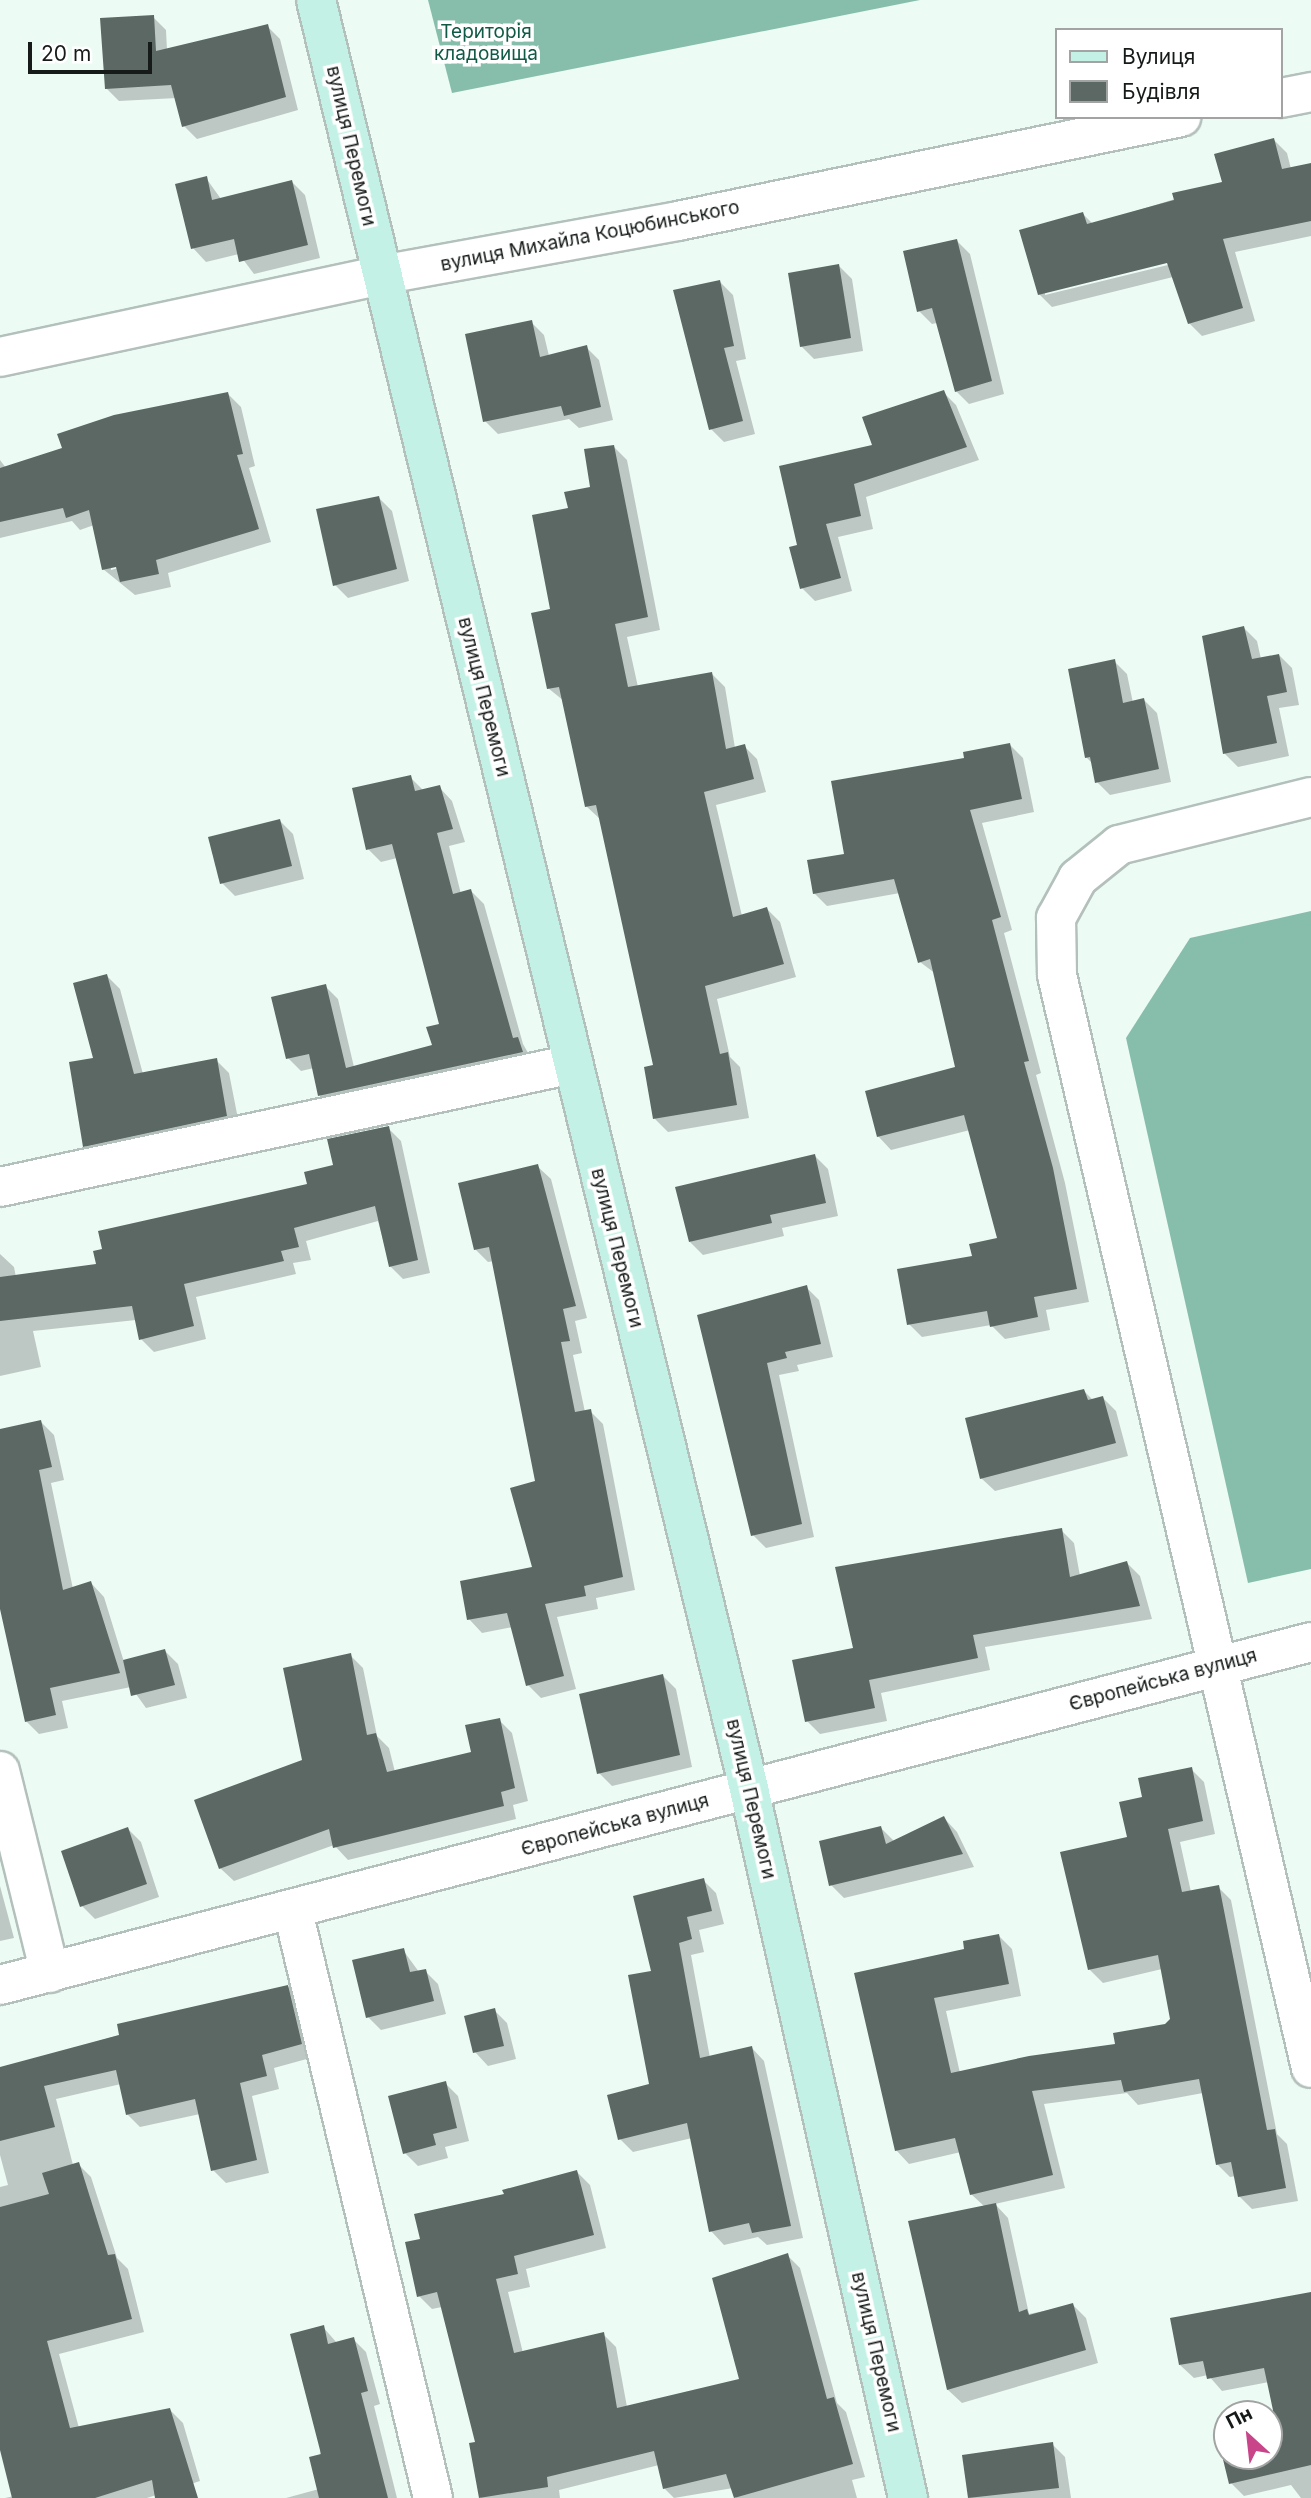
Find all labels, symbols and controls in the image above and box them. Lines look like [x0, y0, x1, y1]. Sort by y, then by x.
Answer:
park label: Територія кладовища [434, 21, 538, 65]
scale bar [32, 28, 156, 72]
legend [1056, 28, 1283, 119]
text: 20 m [41, 41, 91, 66]
text: Вулиця [1122, 44, 1195, 69]
street label: вулиця Перемоги [321, 64, 381, 228]
text: Будівля [1122, 79, 1200, 104]
street label: вулиця Михайла Коцюбинського [439, 196, 741, 276]
street label: вулиця Перемоги [453, 615, 515, 779]
street label: вулиця Перемоги [586, 1166, 648, 1330]
street label: Європейська вулиця [1067, 1644, 1259, 1716]
street label: вулиця Перемоги [721, 1717, 781, 1881]
street label: Європейська вулиця [519, 1789, 711, 1861]
street label: вулиця Перемоги [846, 2270, 906, 2434]
north arrow [1213, 2400, 1283, 2470]
text: Пн [1222, 2401, 1256, 2434]

